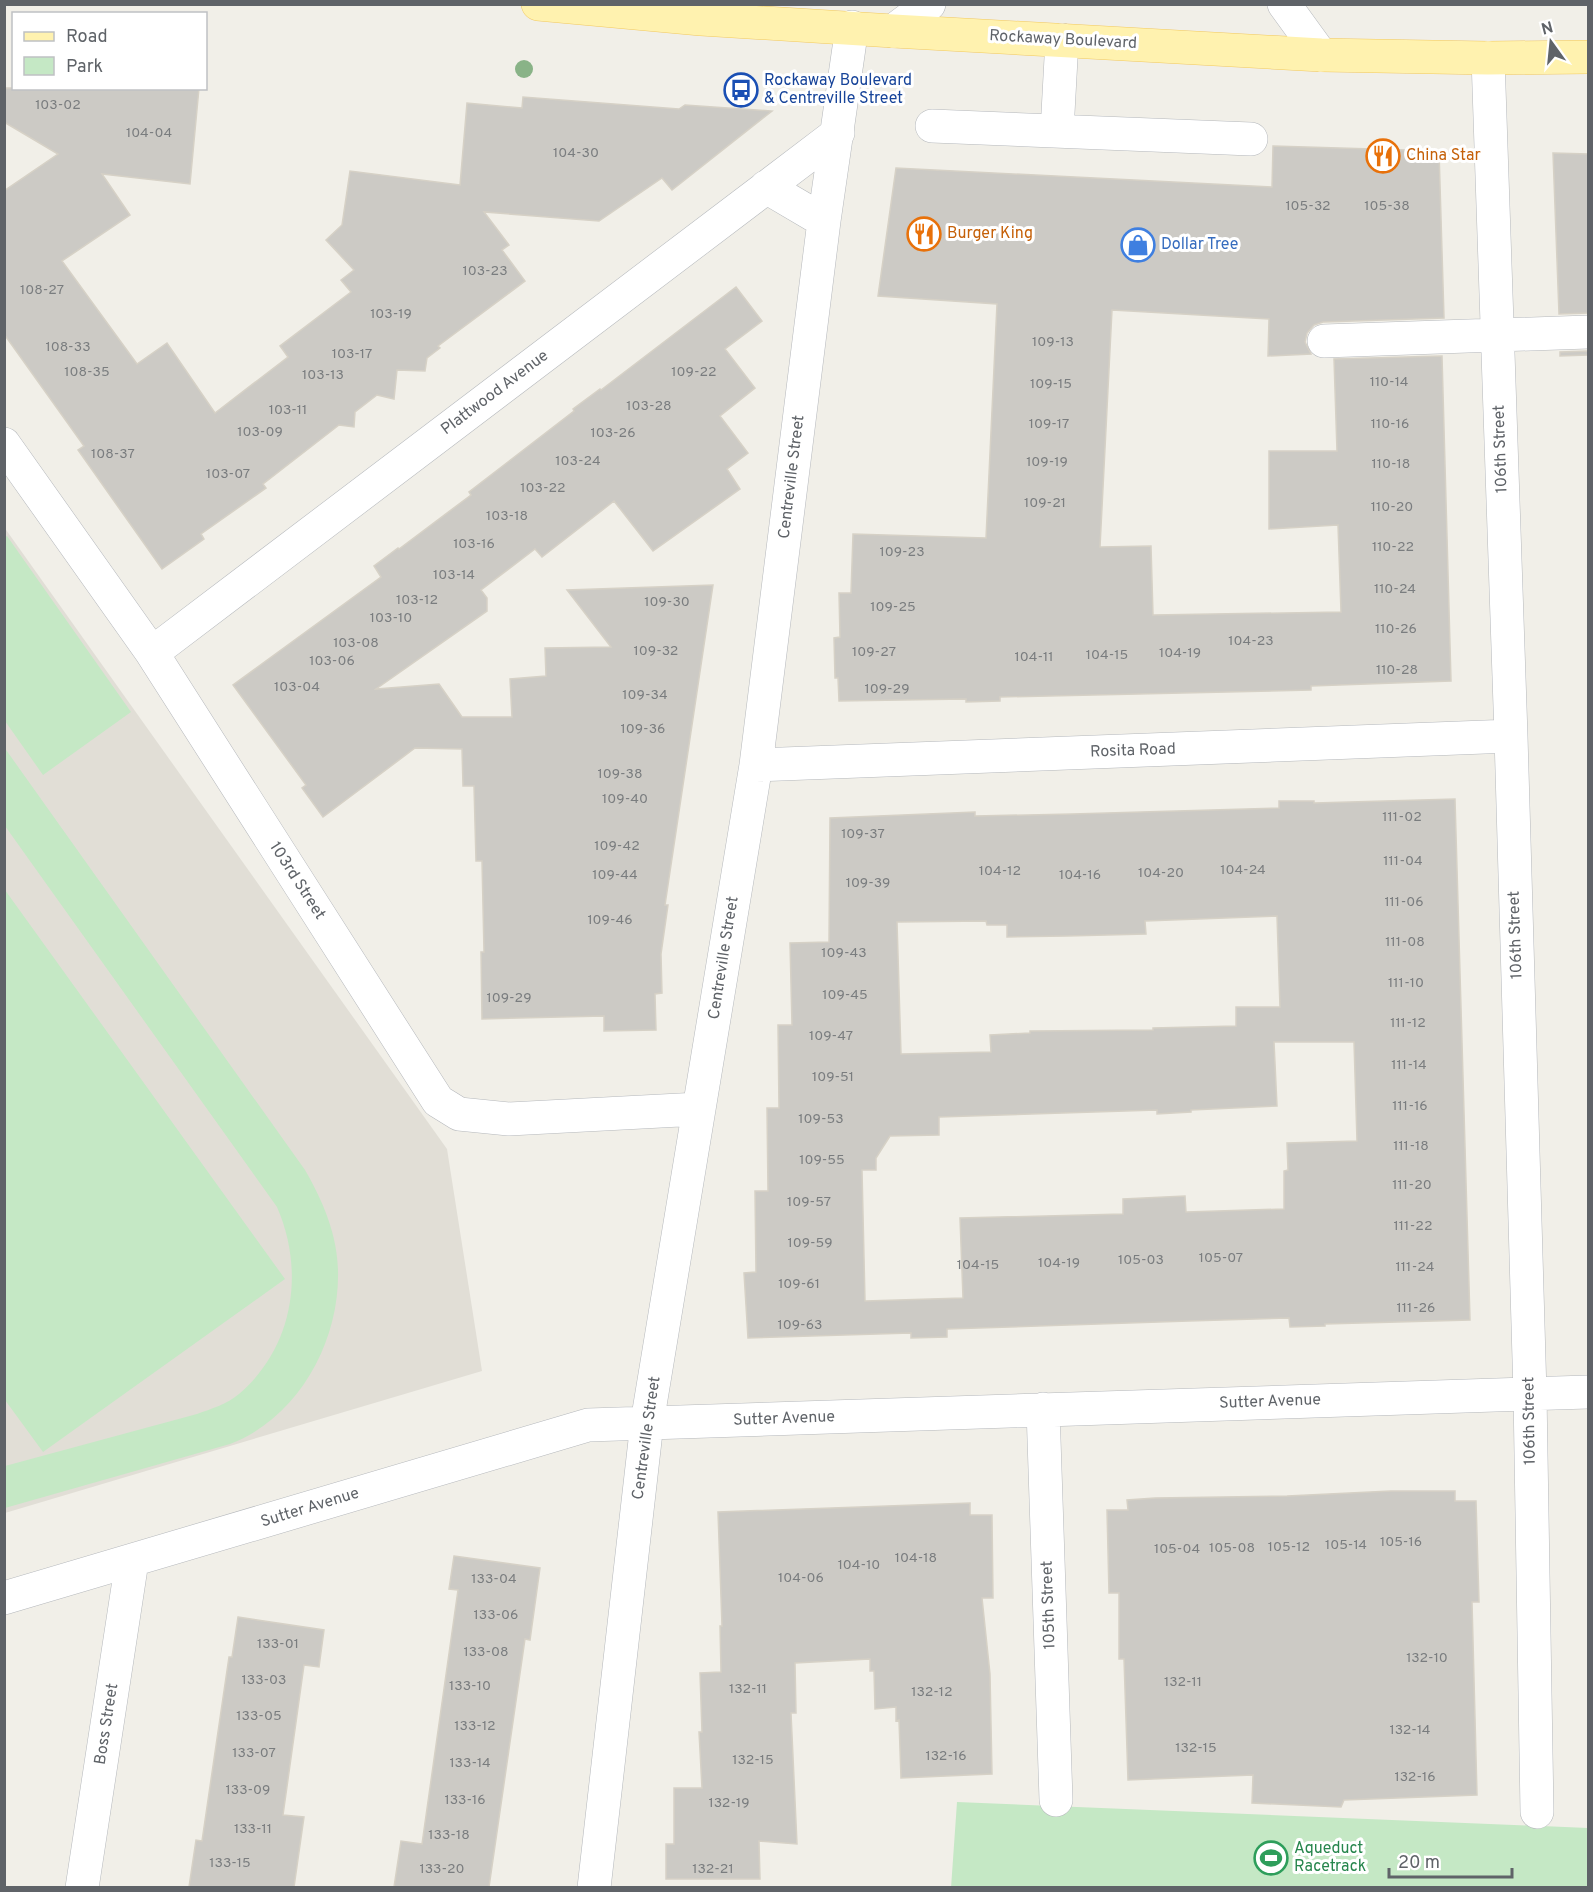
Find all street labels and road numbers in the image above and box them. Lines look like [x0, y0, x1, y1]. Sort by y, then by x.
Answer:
street label: Rockaway Boulevard [989, 26, 1137, 54]
street label: Plattwood Avenue [437, 346, 553, 440]
street label: 106th Street [1489, 405, 1513, 493]
street label: Centreville Street [774, 414, 810, 540]
street label: Rosita Road [1090, 740, 1176, 762]
street label: 103rd Street [265, 838, 329, 924]
street label: 106th Street [1504, 891, 1528, 979]
street label: Centreville Street [704, 895, 744, 1021]
street label: Centreville Street [628, 1375, 666, 1501]
street label: 106th Street [1519, 1377, 1541, 1465]
street label: Sutter Avenue [1219, 1390, 1321, 1414]
street label: Sutter Avenue [733, 1407, 835, 1431]
street label: Sutter Avenue [258, 1484, 362, 1532]
street label: 105th Street [1037, 1560, 1061, 1650]
street label: Boss Street [91, 1682, 123, 1766]

